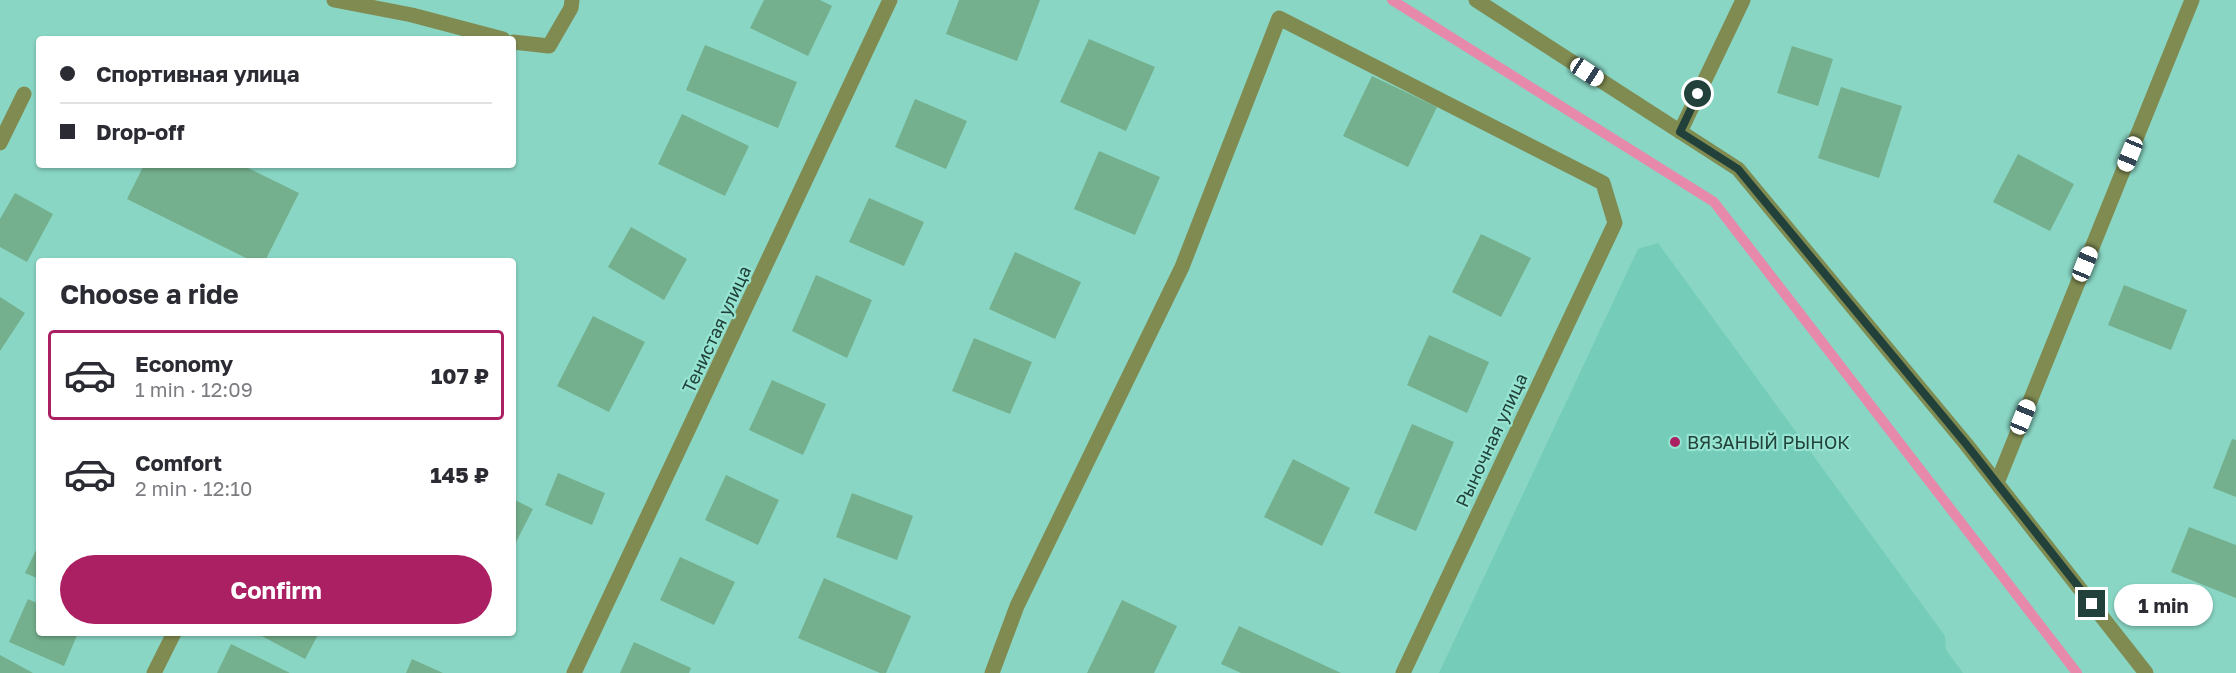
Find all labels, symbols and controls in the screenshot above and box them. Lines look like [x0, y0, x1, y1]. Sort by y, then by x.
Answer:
car [1567, 55, 1607, 89]
text: Спортивная улица [96, 60, 300, 87]
route start [1684, 80, 1711, 107]
text: Drop-off [96, 118, 185, 145]
car [2115, 134, 2145, 174]
car [2070, 244, 2100, 284]
street label: Тенистая улица [677, 262, 755, 396]
text: Choose a ride [60, 278, 239, 310]
icon: car [63, 348, 117, 402]
text: Economy [135, 350, 233, 377]
text: 107 ₽ [431, 362, 489, 389]
street label: Рыночная улица [1450, 369, 1532, 511]
text: 1 min · 12:09 [135, 377, 253, 401]
car [2008, 397, 2038, 437]
place label: ВЯЗАНЫЙ РЫНОК [1687, 431, 1850, 453]
marker: ВЯЗАНЫЙ РЫНОК [1668, 435, 1682, 449]
icon: car [63, 447, 117, 501]
text: Comfort [135, 449, 222, 476]
text: 145 ₽ [430, 461, 489, 488]
text: 2 min · 12:10 [135, 476, 252, 500]
button: Confirm [60, 555, 492, 624]
callout: 1 min [2113, 583, 2212, 625]
route end [2078, 590, 2105, 617]
text: 1 min [2138, 593, 2189, 617]

